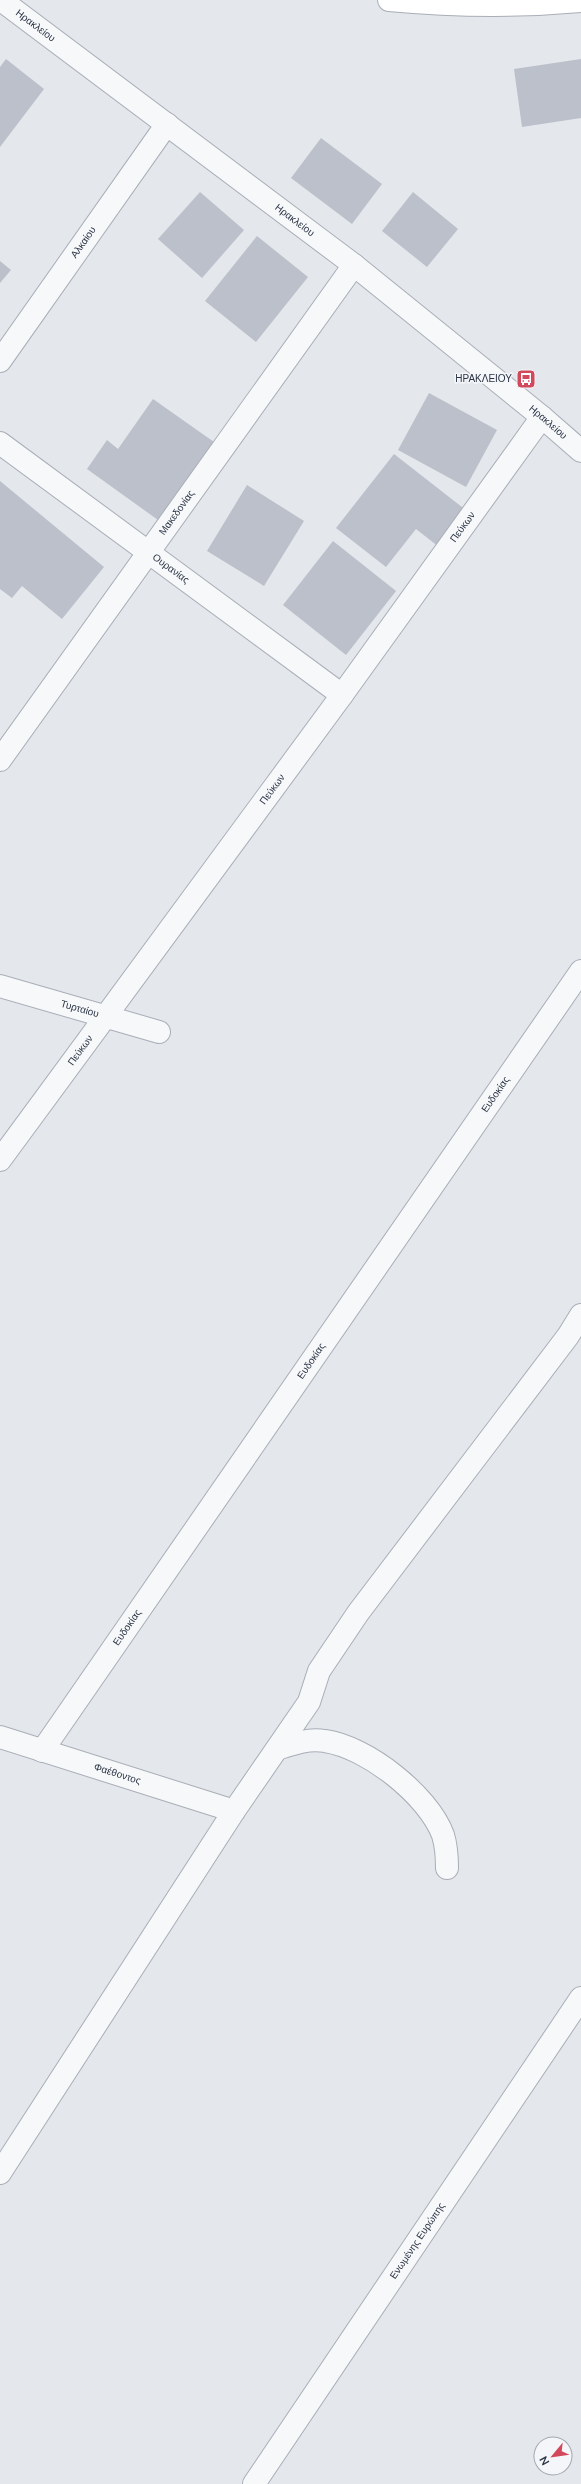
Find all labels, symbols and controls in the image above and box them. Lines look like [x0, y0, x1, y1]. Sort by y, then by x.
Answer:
street label: Ηρακλείου [13, 6, 58, 45]
street label: Ηρακλείου [272, 201, 317, 240]
street label: Αλκαίου [68, 224, 99, 261]
bus stop icon: ΗΡΑΚΛΕΙΟΥ [515, 368, 537, 390]
place label: ΗΡΑΚΛΕΙΟΥ [455, 372, 512, 386]
street label: Ηρακλείου [526, 402, 570, 443]
street label: Μακεδονίας [156, 487, 198, 538]
street label: Πεύκων [447, 509, 479, 545]
street label: Ουρανίας [149, 550, 192, 587]
street label: Πεύκων [257, 771, 289, 808]
street label: Τυρταίου [59, 997, 100, 1021]
street label: Πεύκων [65, 1032, 97, 1069]
street label: Ευδοκίας [478, 1073, 513, 1115]
street label: Ευδοκίας [294, 1340, 329, 1382]
street label: Ευδοκίας [110, 1607, 145, 1648]
street label: Φαέθοντος [92, 1760, 143, 1788]
street label: Ενωμένης Ευρώπης [387, 2200, 448, 2282]
north arrow [533, 2436, 573, 2476]
text: N [536, 2453, 553, 2468]

